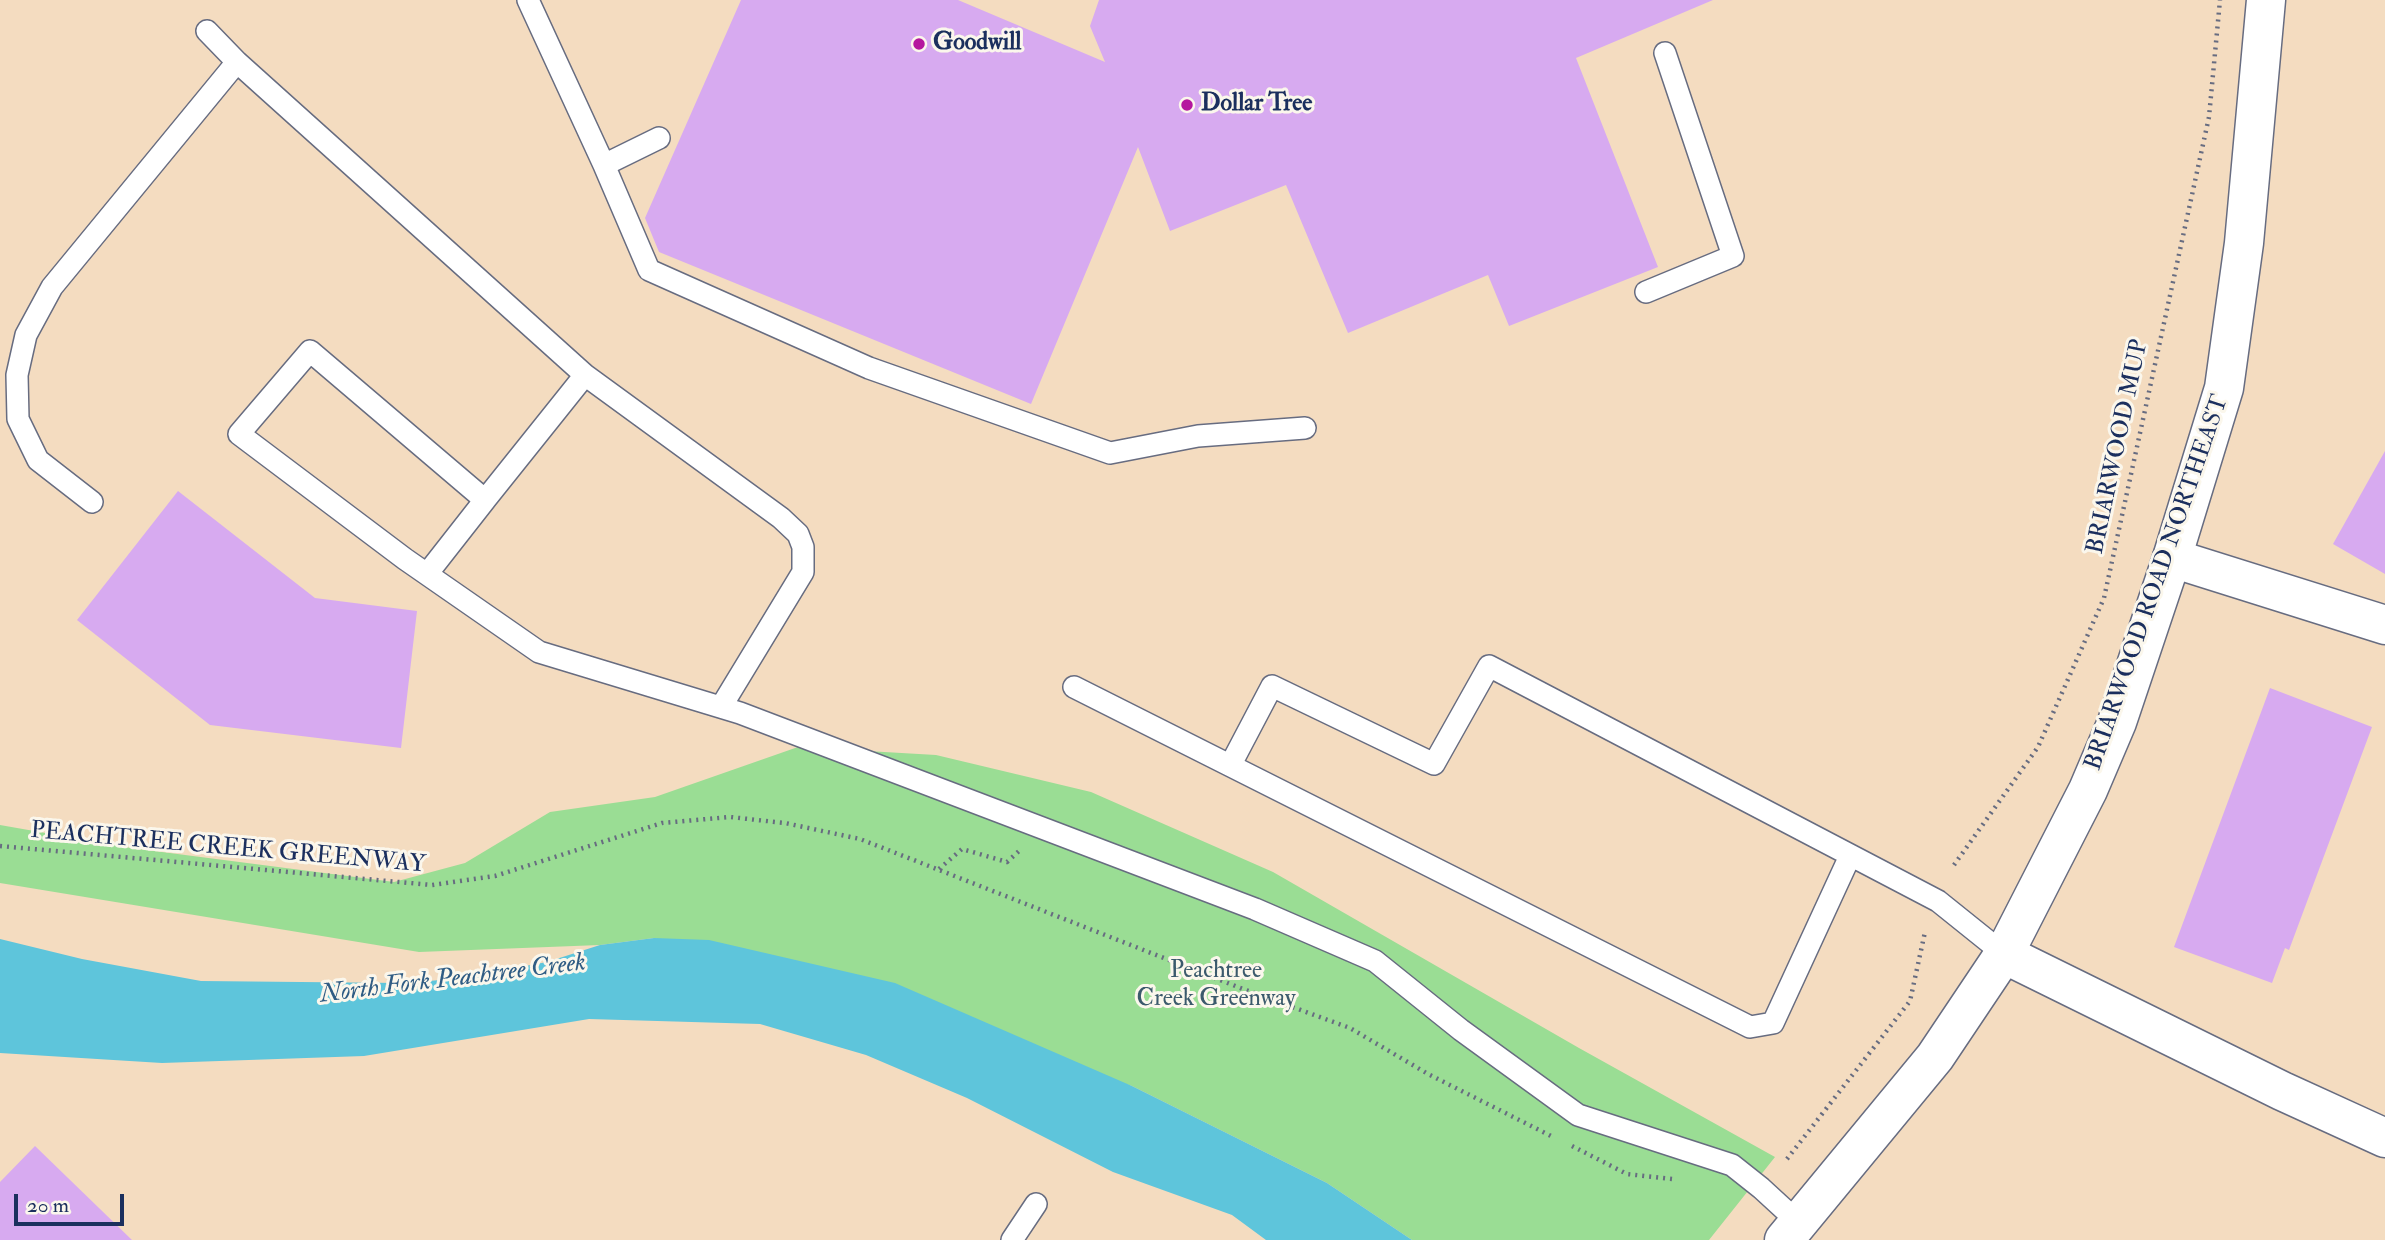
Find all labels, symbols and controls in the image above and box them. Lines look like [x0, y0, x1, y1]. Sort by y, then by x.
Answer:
place label: Goodwill [933, 30, 1021, 58]
marker: Goodwill [911, 36, 927, 52]
place label: Dollar Tree [1201, 91, 1312, 119]
marker: Dollar Tree [1179, 97, 1195, 113]
street label: BRIARWOOD MUP [2082, 337, 2156, 557]
street label: BRIARWOOD ROAD NORTHEAST [2080, 391, 2236, 775]
street label: PEACHTREE CREEK GREENWAY [29, 817, 427, 881]
water label: North Fork Peachtree Creek [318, 948, 588, 1012]
park label: Peachtree Creek Greenway [1137, 958, 1295, 1014]
scale bar [18, 1180, 128, 1224]
text: 20 m [27, 1192, 69, 1219]

